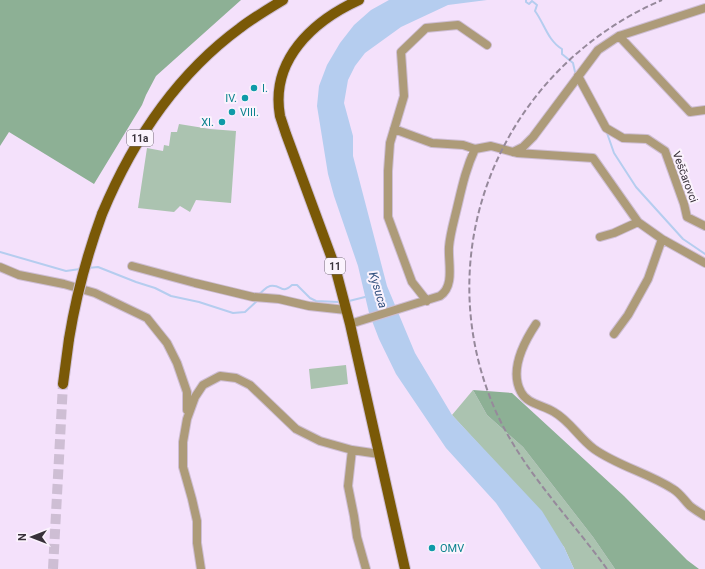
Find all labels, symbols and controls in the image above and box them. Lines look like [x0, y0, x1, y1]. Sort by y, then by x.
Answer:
place label: I. [262, 82, 268, 95]
marker: I. [249, 83, 259, 93]
place label: IV. [225, 92, 237, 105]
marker: IV. [240, 93, 250, 103]
place label: VIII. [240, 106, 259, 119]
marker: VIII. [227, 107, 237, 117]
place label: XI. [201, 116, 214, 129]
marker: XI. [217, 117, 227, 127]
road number: 11a [127, 130, 153, 146]
street label: Veščarovci [670, 150, 700, 204]
road number: 11 [325, 258, 345, 274]
water label: Kysuca [366, 270, 390, 310]
north arrow [12, 517, 52, 557]
text: N [16, 533, 29, 541]
place label: OMV [440, 542, 464, 555]
marker: OMV [427, 543, 437, 553]

